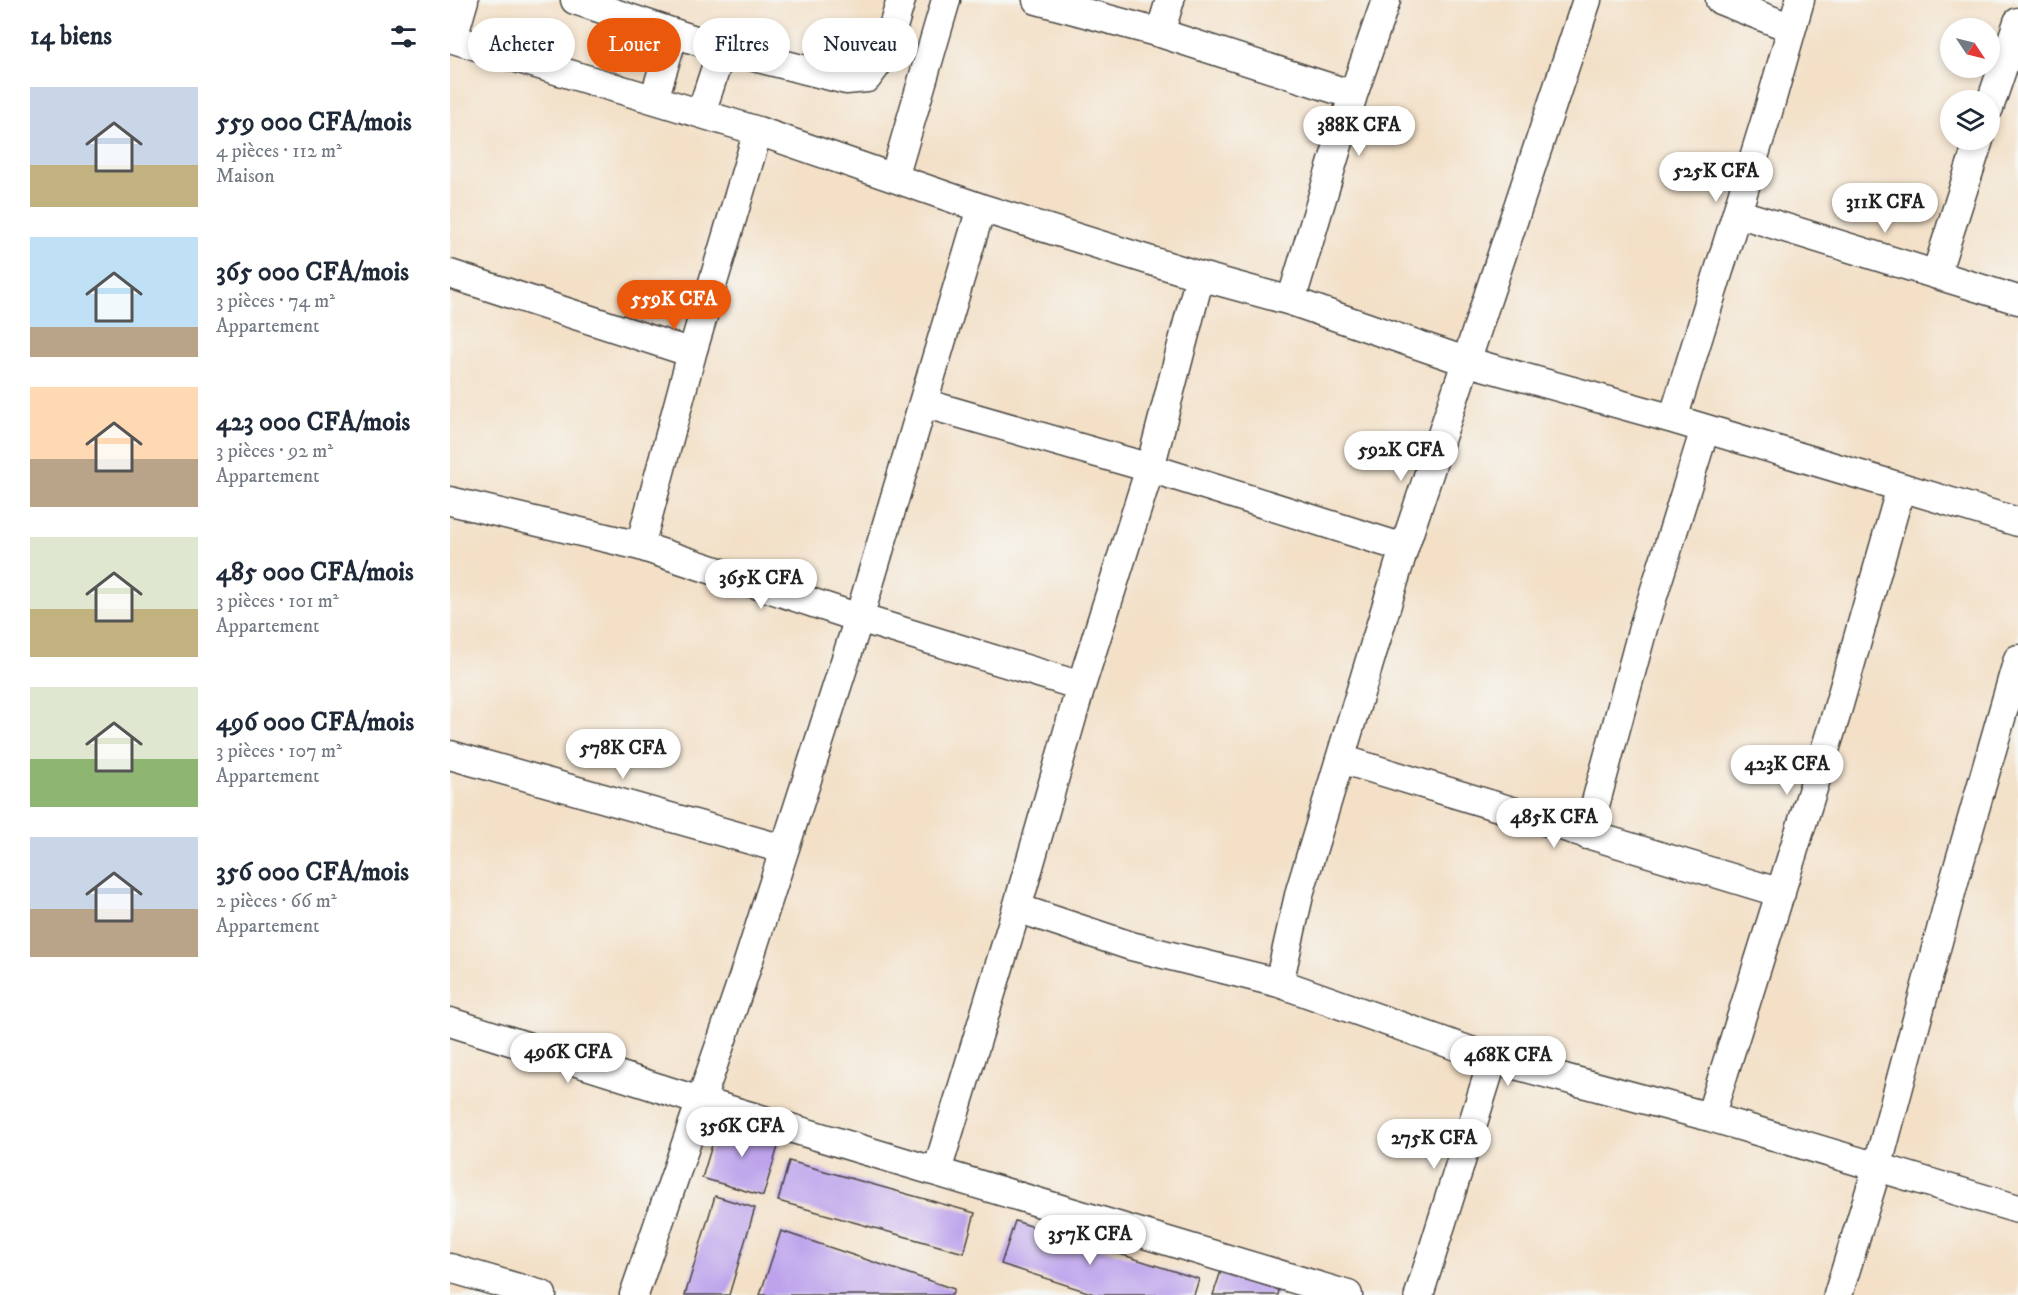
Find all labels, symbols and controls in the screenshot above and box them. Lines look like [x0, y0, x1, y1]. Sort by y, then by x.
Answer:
chip: Acheter [468, 18, 575, 72]
chip: Louer [587, 18, 681, 72]
chip: Filtres [693, 18, 790, 72]
chip: Nouveau [802, 18, 918, 72]
north arrow [1940, 18, 2000, 78]
map controls [1940, 18, 2000, 150]
text: 14 biens [30, 20, 112, 53]
icon: filters [387, 20, 420, 53]
button: layers [1940, 90, 2000, 150]
text: 559 000 CFA/mois [216, 106, 412, 139]
pin: 388K CFA [1297, 106, 1421, 157]
icon: home [78, 111, 150, 183]
text: 388K CFA [1317, 113, 1401, 138]
text: 4 pièces · 112 m² [216, 139, 342, 164]
pin: 525K CFA [1654, 152, 1778, 203]
text: 525K CFA [1673, 159, 1759, 184]
text: Maison [216, 164, 275, 189]
pin: 311K CFA [1823, 183, 1947, 234]
text: 311K CFA [1846, 190, 1924, 215]
text: 365 000 CFA/mois [216, 256, 409, 289]
icon: home [78, 261, 150, 333]
pin: 559K CFA [612, 280, 736, 331]
text: 559K CFA [631, 287, 717, 312]
text: 3 pièces · 74 m² [216, 289, 335, 314]
text: Appartement [216, 314, 319, 339]
text: 423 000 CFA/mois [216, 406, 410, 439]
icon: home [78, 411, 150, 483]
pin: 592K CFA [1339, 431, 1463, 482]
text: 592K CFA [1358, 438, 1444, 463]
text: 3 pièces · 92 m² [216, 439, 333, 464]
text: Appartement [216, 464, 319, 489]
text: 485 000 CFA/mois [216, 556, 414, 589]
pin: 365K CFA [699, 559, 823, 610]
icon: home [78, 561, 150, 633]
text: 365K CFA [719, 566, 803, 591]
text: 3 pièces · 101 m² [216, 589, 339, 614]
text: Appartement [216, 614, 319, 639]
text: 496 000 CFA/mois [216, 706, 414, 739]
icon: home [78, 711, 150, 783]
pin: 578K CFA [561, 729, 685, 780]
text: 578K CFA [580, 736, 666, 761]
text: 3 pièces · 107 m² [216, 739, 342, 764]
pin: 423K CFA [1725, 745, 1849, 796]
text: 423K CFA [1745, 752, 1829, 777]
text: Appartement [216, 764, 319, 789]
pin: 485K CFA [1492, 798, 1616, 849]
text: 485K CFA [1510, 805, 1598, 830]
text: 356 000 CFA/mois [216, 856, 409, 889]
icon: home [78, 861, 150, 933]
text: 2 pièces · 66 m² [216, 889, 337, 914]
text: Appartement [216, 914, 319, 939]
pin: 496K CFA [506, 1033, 630, 1084]
pin: 468K CFA [1446, 1036, 1570, 1087]
text: 496K CFA [524, 1040, 612, 1065]
text: 468K CFA [1464, 1043, 1552, 1068]
pin: 356K CFA [680, 1107, 804, 1158]
text: 356K CFA [700, 1114, 784, 1139]
pin: 275K CFA [1372, 1119, 1496, 1170]
text: 275K CFA [1391, 1126, 1477, 1151]
pin: 357K CFA [1028, 1215, 1152, 1266]
text: 357K CFA [1048, 1222, 1132, 1247]

